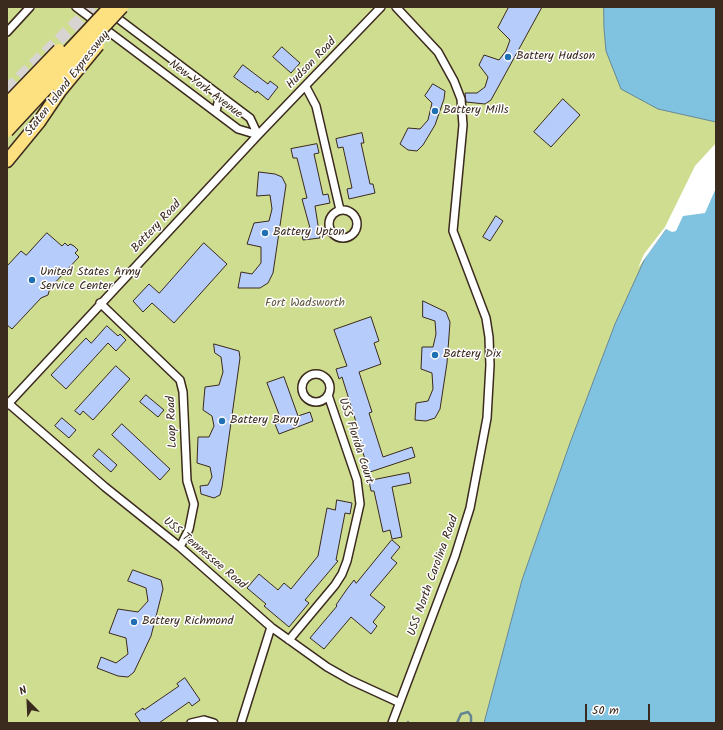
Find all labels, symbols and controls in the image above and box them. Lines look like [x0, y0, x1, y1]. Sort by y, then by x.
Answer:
street label: Staten Island Expressway [23, 29, 113, 139]
street label: Hudson Road [284, 35, 340, 93]
place label: Battery Hudson [516, 50, 595, 64]
marker: Battery Hudson [503, 52, 513, 62]
street label: New York Avenue [165, 58, 245, 122]
place label: Battery Mills [443, 104, 509, 118]
marker: Battery Mills [430, 106, 440, 116]
street label: Battery Road [129, 198, 185, 256]
place label: Battery Upton [273, 226, 345, 240]
marker: Battery Upton [260, 228, 270, 238]
place label: United States Army Service Center [40, 266, 140, 294]
marker: United States Army Service Center [27, 275, 37, 285]
park label: Fort Wadsworth [265, 297, 345, 311]
place label: Battery Dix [443, 348, 501, 362]
marker: Battery Dix [430, 350, 440, 360]
street label: Loop Road [165, 396, 181, 448]
street label: USS Florida Court [334, 396, 376, 486]
place label: Battery Barry [230, 414, 299, 428]
marker: Battery Barry [217, 416, 227, 426]
street label: USS North Carolina Road [406, 514, 462, 638]
street label: USS Tennessee Road [159, 515, 249, 593]
place label: Battery Richmond [142, 615, 233, 629]
marker: Battery Richmond [129, 617, 139, 627]
text: N [16, 681, 30, 701]
north arrow [8, 682, 48, 722]
scale bar [587, 696, 652, 722]
text: 50 m [592, 701, 619, 720]

